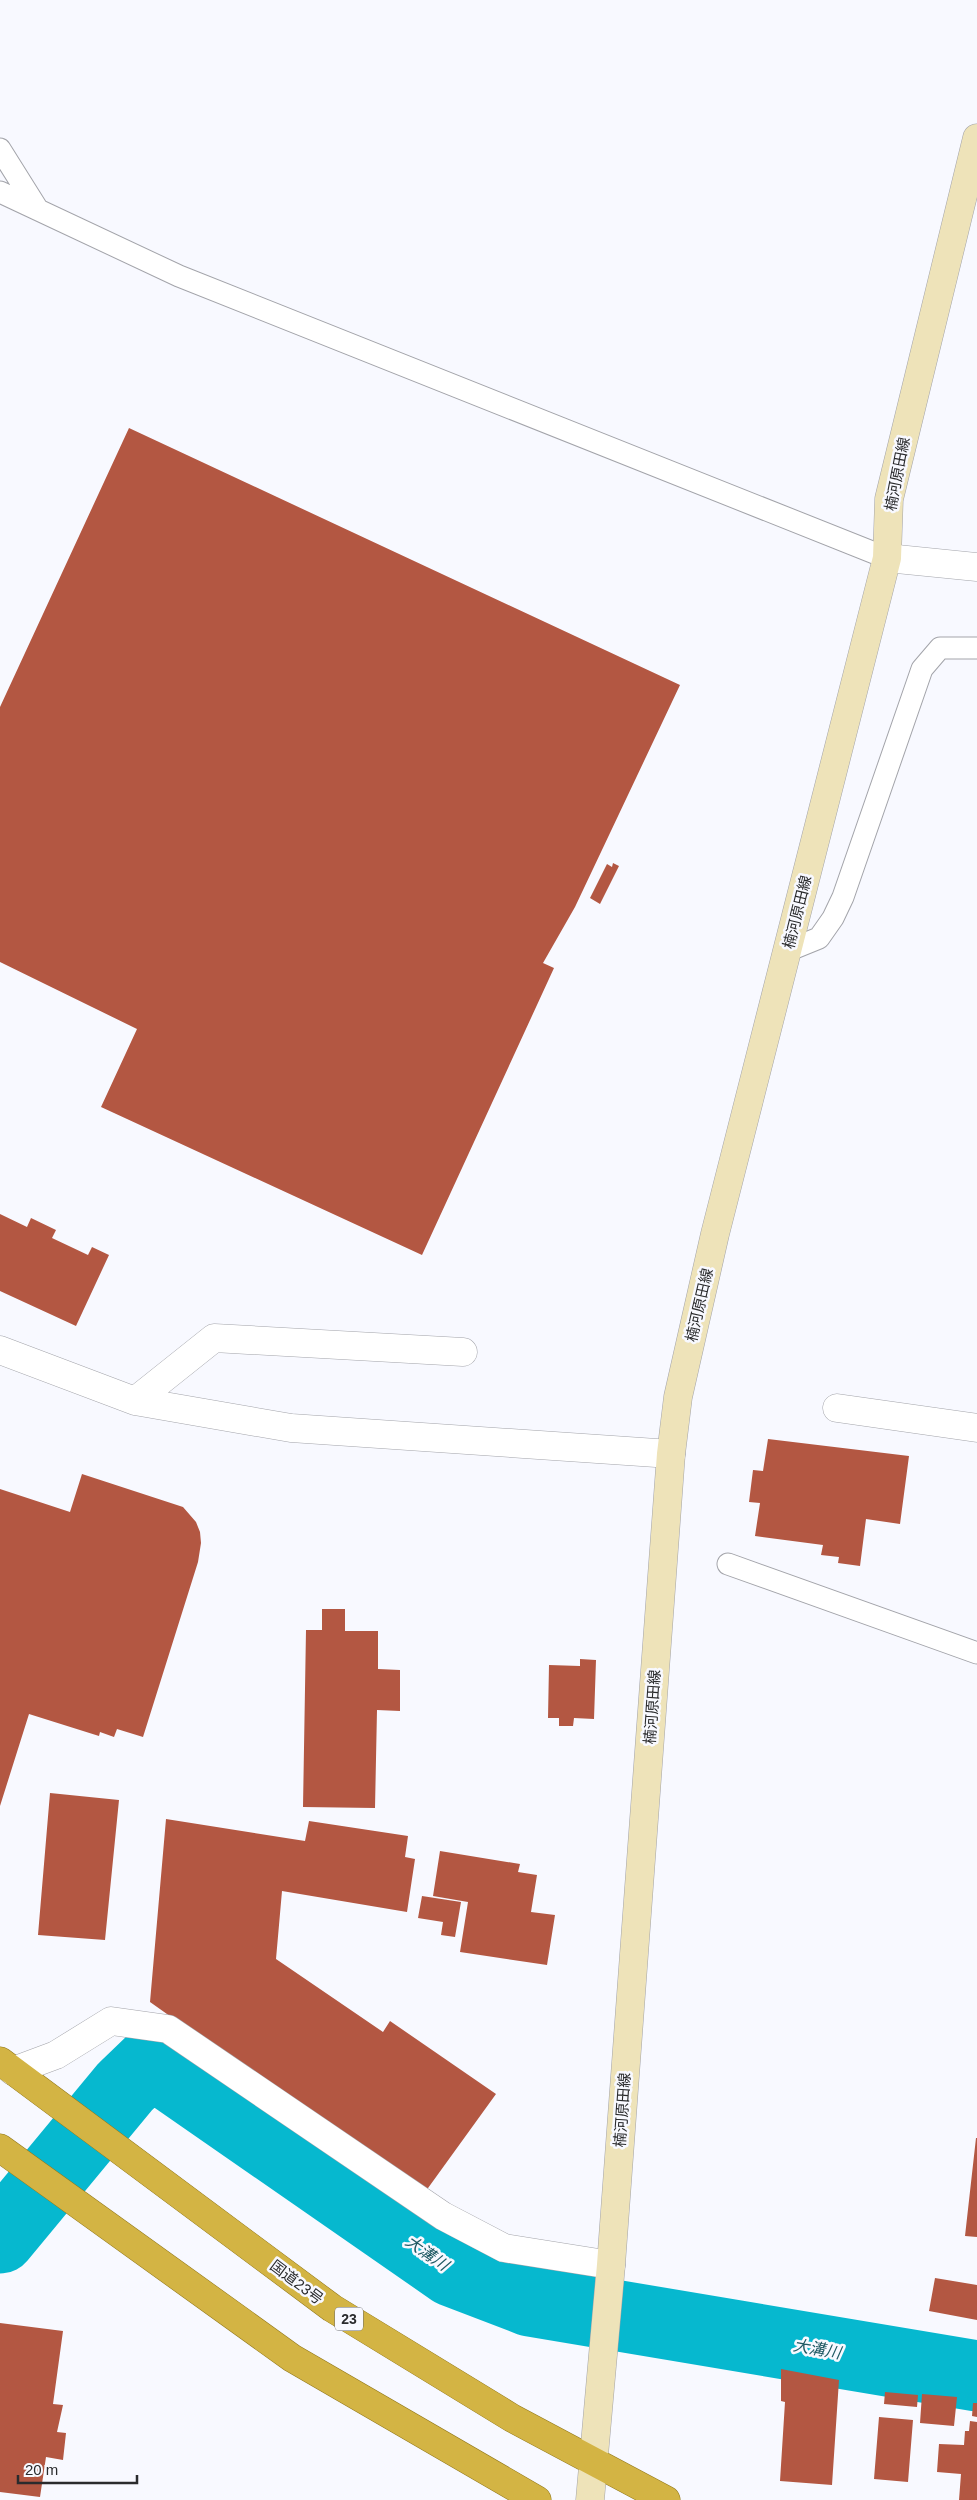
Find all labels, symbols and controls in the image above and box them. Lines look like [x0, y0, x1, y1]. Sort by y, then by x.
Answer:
street label: 楠河原田線 [881, 436, 913, 512]
street label: 楠河原田線 [780, 874, 814, 950]
street label: 楠河原田線 [682, 1267, 716, 1343]
street label: 楠河原田線 [641, 1669, 663, 1745]
street label: 楠河原田線 [611, 2072, 633, 2148]
water label: 大溝川 [402, 2232, 453, 2275]
street label: 国道23号 [267, 2257, 327, 2307]
road number: 23 [335, 2308, 363, 2330]
water label: 大溝川 [792, 2336, 844, 2362]
scale bar [18, 2452, 136, 2484]
text: 20 m [25, 2461, 58, 2478]

